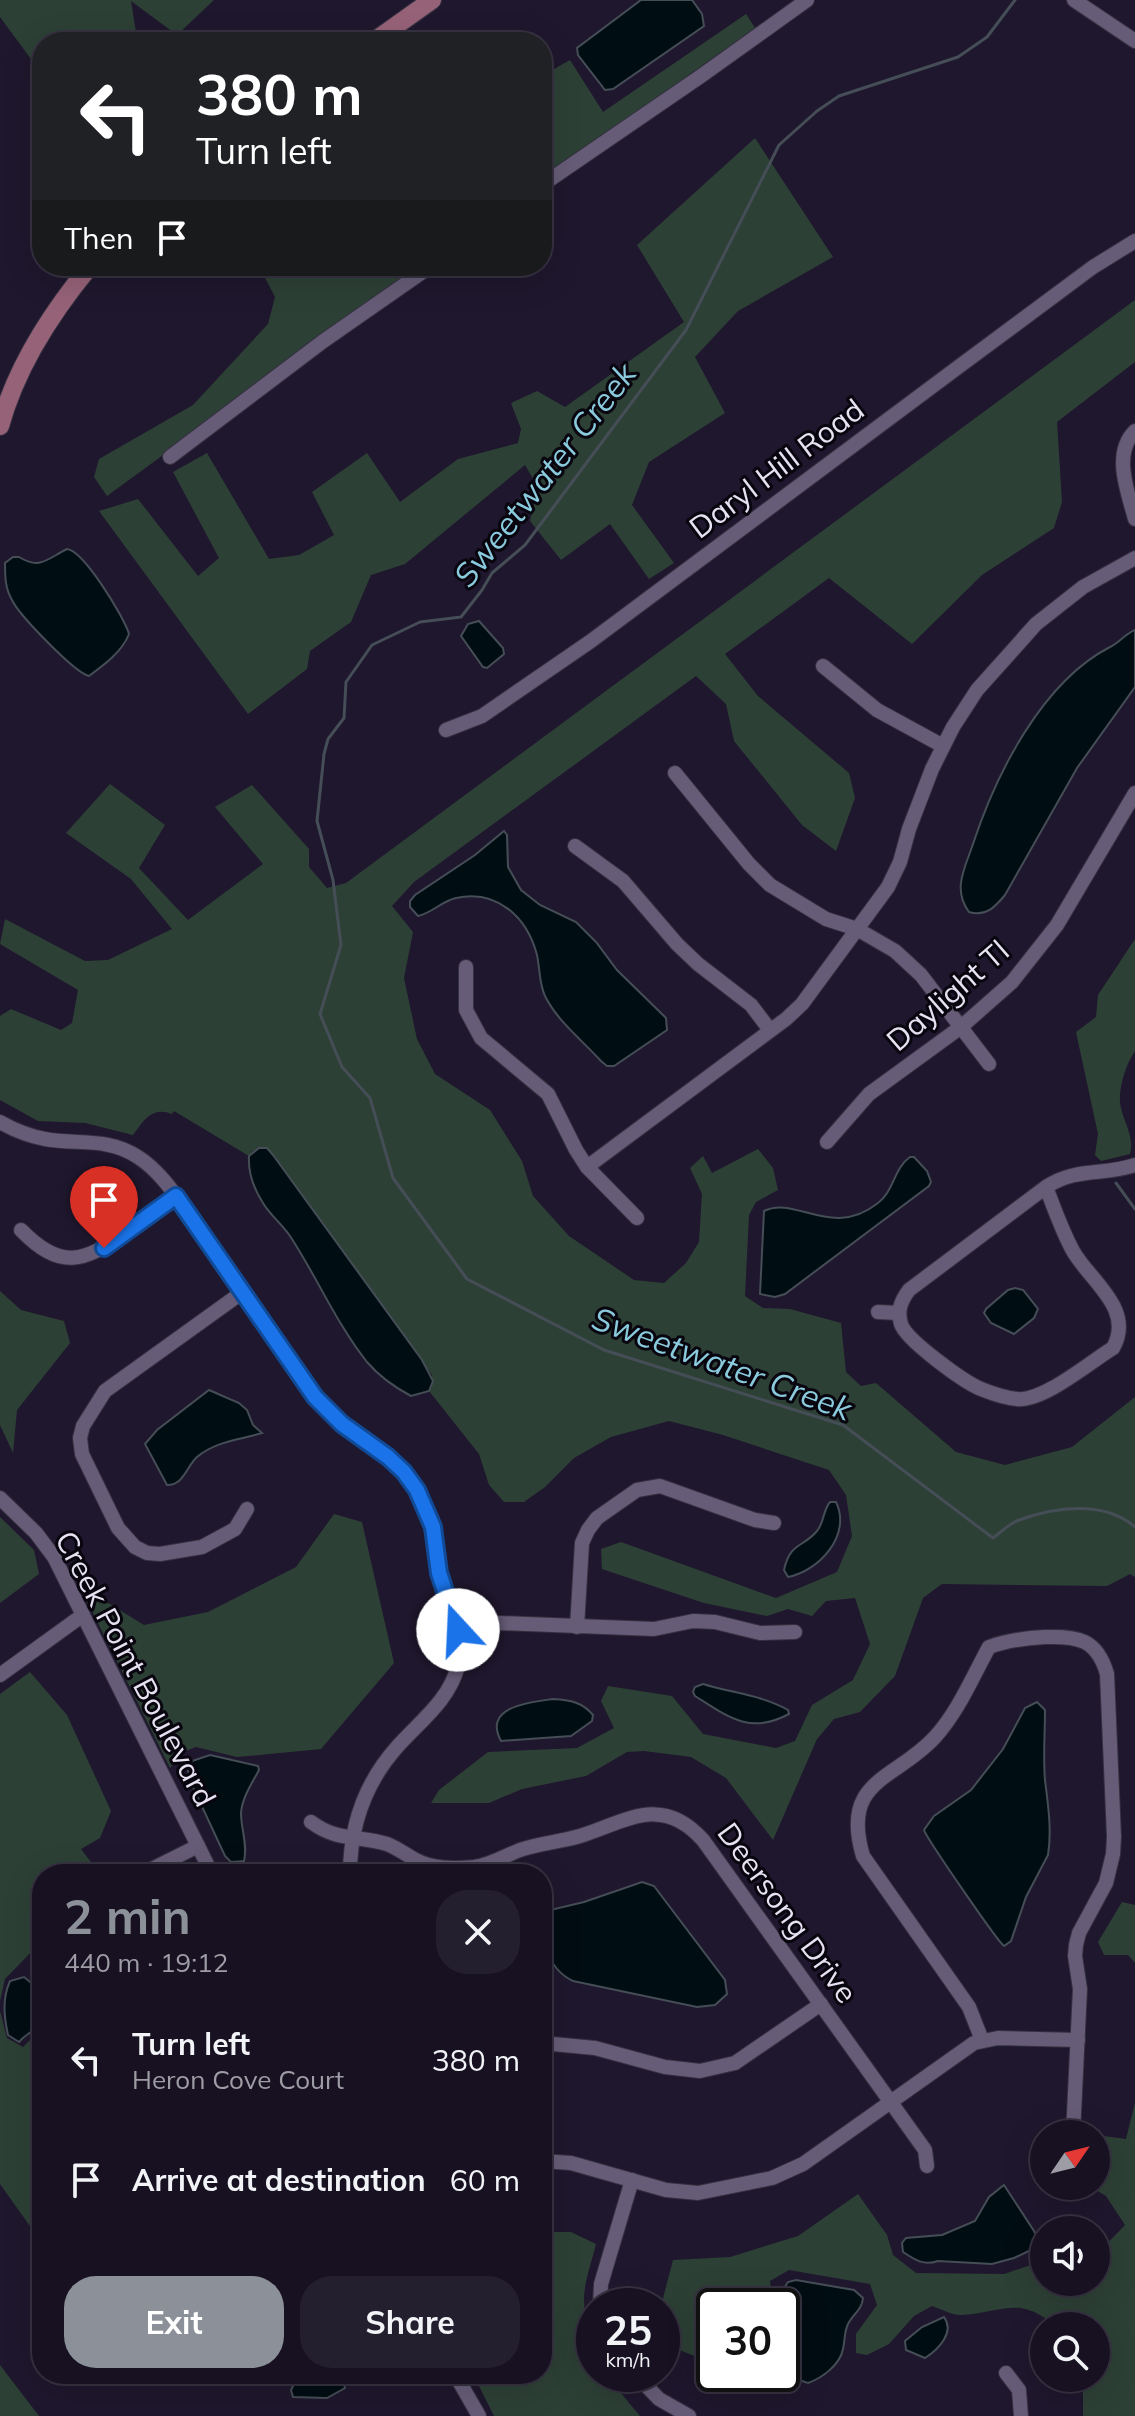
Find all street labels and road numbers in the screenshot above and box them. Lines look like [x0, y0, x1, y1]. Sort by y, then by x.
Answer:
street label: Daryl Hill Road [682, 390, 871, 546]
street label: Daylight Tl [878, 932, 1016, 1059]
street label: Creek Point Boulevard [47, 1524, 225, 1813]
street label: Deersong Drive [710, 1815, 866, 2010]

